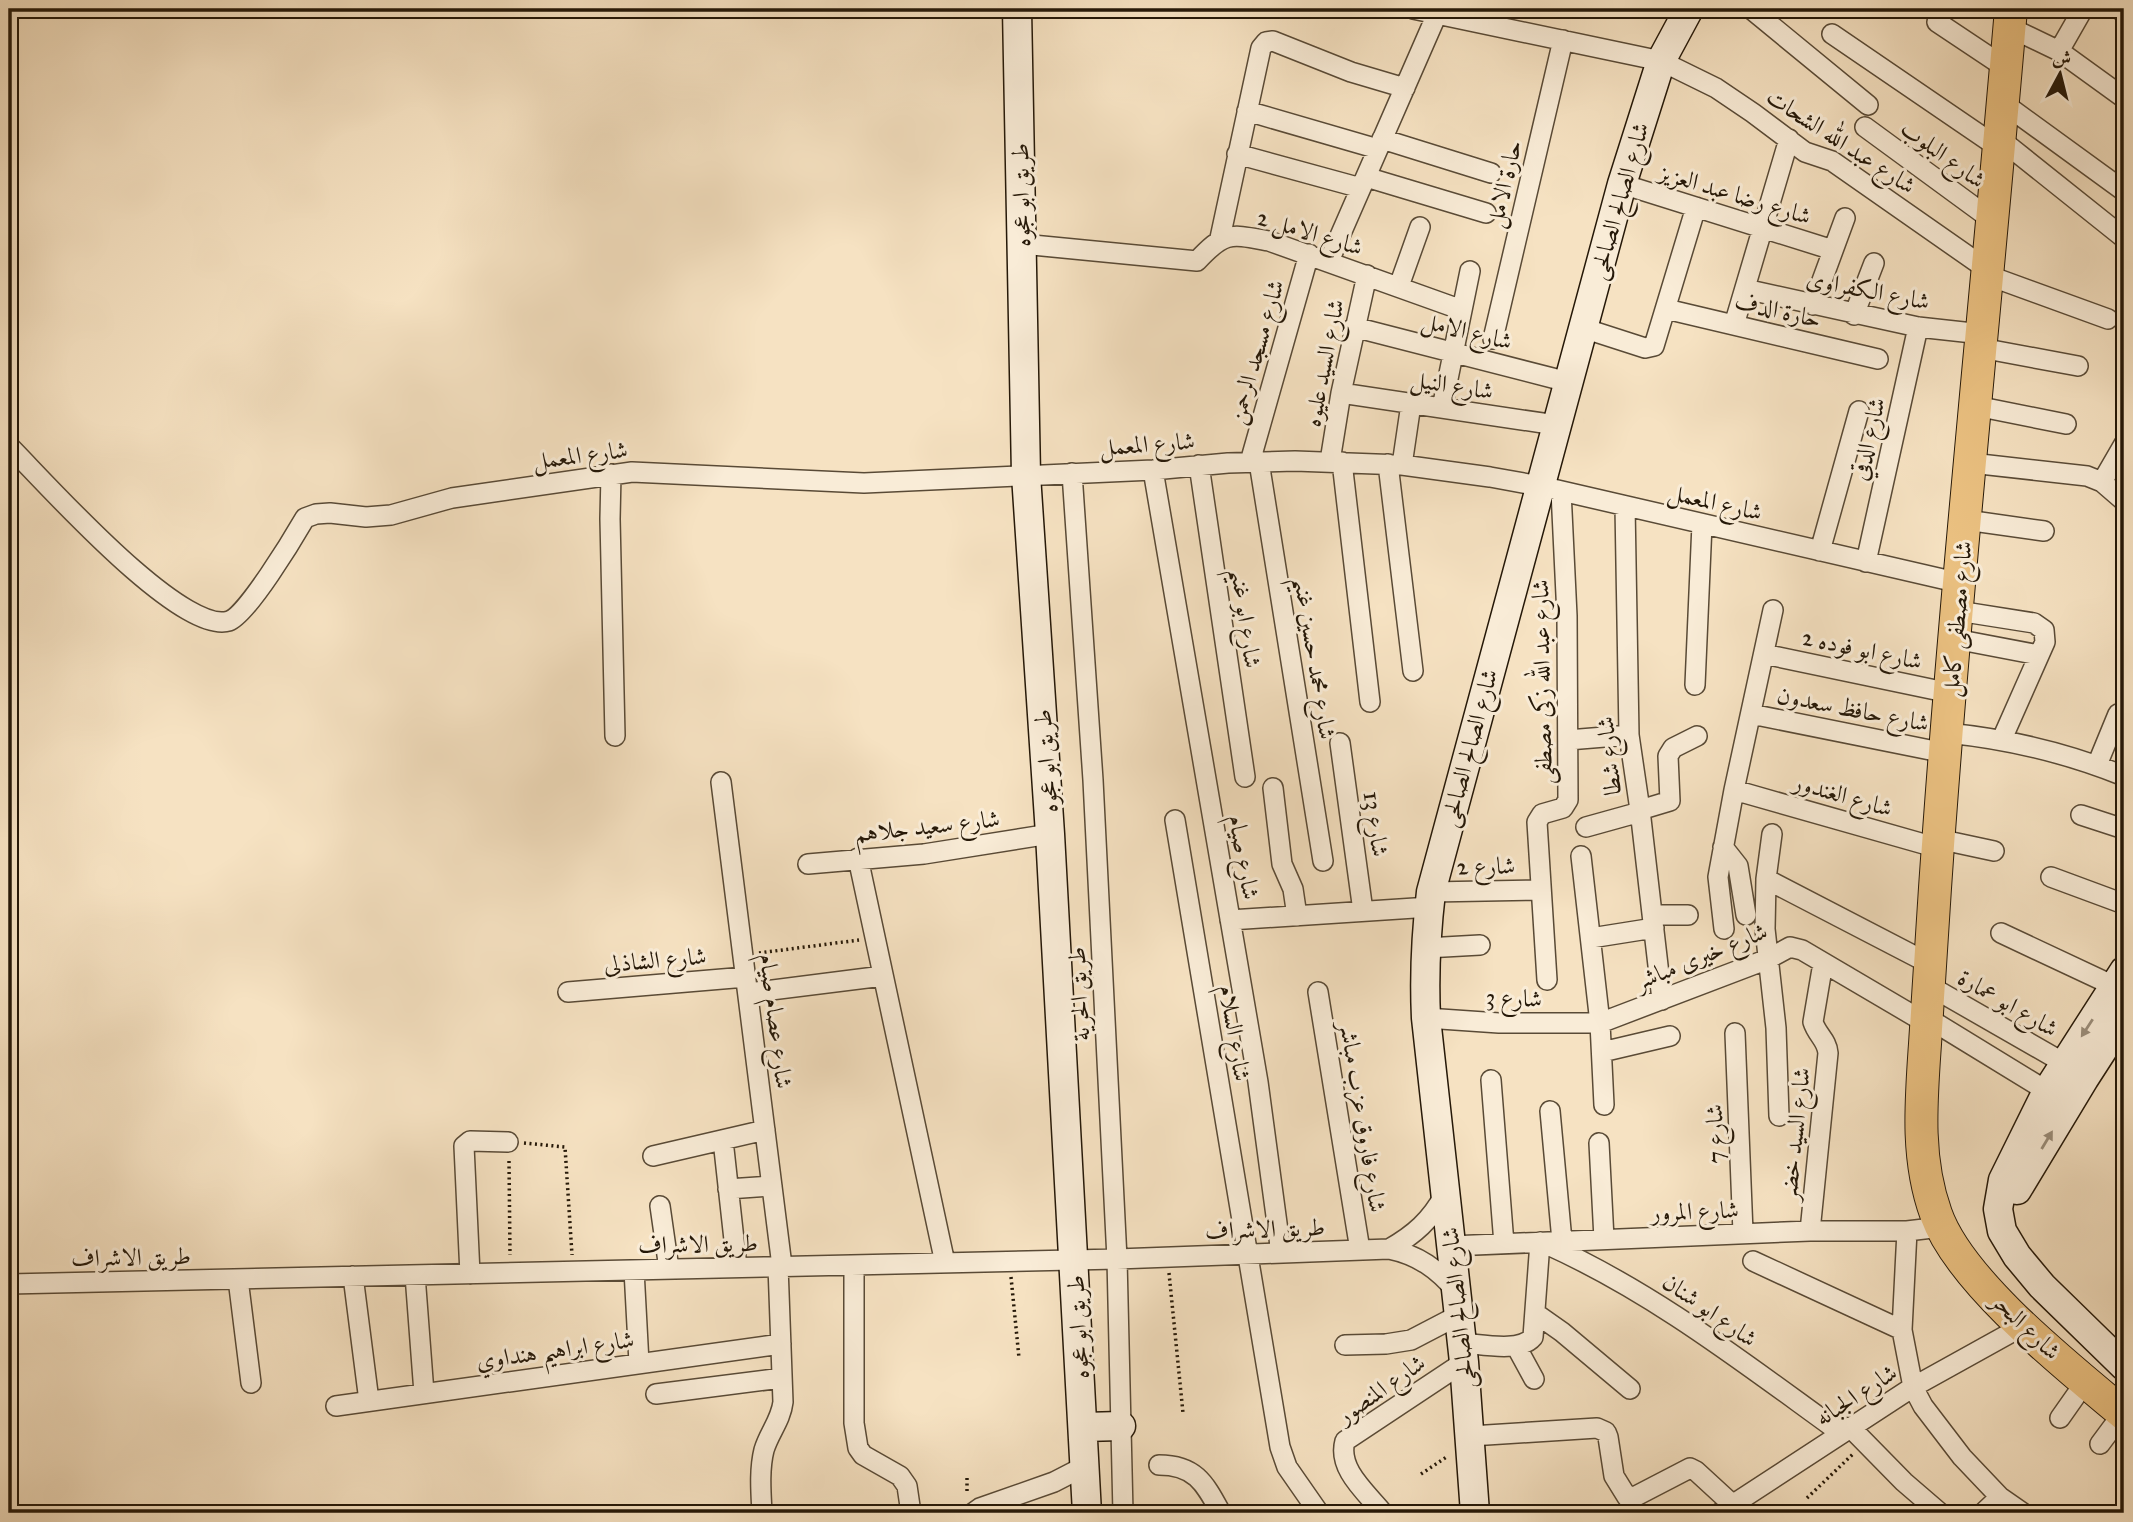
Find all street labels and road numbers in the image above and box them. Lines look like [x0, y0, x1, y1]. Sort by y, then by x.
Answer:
street label: شارع عبد الله الشحات [1758, 78, 1924, 205]
street label: شارع البلوب [1892, 113, 1991, 199]
street label: شارع الصالح الصالحى [1582, 119, 1661, 285]
street label: حارة الامل [1479, 137, 1531, 231]
street label: طريق ابو عجوه [1005, 143, 1037, 247]
street label: شارع رضا عبد العزيز [1651, 156, 1815, 236]
street label: شارع الامل 2 [1252, 202, 1367, 267]
street label: شارع الكفراوى [1803, 263, 1932, 322]
street label: شارع مسجد الرحمن [1221, 276, 1296, 429]
street label: حارة الدف [1732, 286, 1824, 334]
street label: شارع السيد عليوه [1297, 297, 1356, 430]
street label: شارع الامل [1417, 305, 1515, 362]
street label: شارع النيل [1408, 364, 1496, 411]
street label: شارع الدقي [1844, 395, 1897, 485]
street label: شارع المعمل [1098, 426, 1196, 467]
street label: شارع المعمل [531, 434, 630, 481]
street label: شارع المعمل [1664, 477, 1765, 532]
street label: شارع مصطفى كامل [1935, 540, 1984, 699]
street label: شارع ابو غنيم [1215, 566, 1268, 671]
street label: شارع محمد حسين غنيم [1278, 575, 1343, 743]
street label: شارع عبد الله زكى مصطفى [1521, 579, 1564, 785]
street label: شارع ابو فوده 2 [1798, 622, 1925, 681]
street label: شارع الصالح الصالحى [1433, 666, 1509, 832]
street label: شارع حافظ سعدون [1773, 680, 1932, 743]
street label: طريق ابو عجوه [1027, 708, 1065, 814]
street label: شارع شطا [1590, 715, 1633, 797]
street label: شارع الغندور [1787, 766, 1896, 828]
street label: شارع 13 [1352, 789, 1395, 859]
street label: شارع سعيد جلاهم [853, 803, 1002, 856]
street label: شارع صيام [1216, 812, 1266, 903]
street label: شارع 2 [1456, 850, 1516, 887]
street label: شارع خيرى مباشر [1628, 916, 1774, 1002]
street label: شارع الشاذلى [602, 941, 708, 984]
street label: طريق الحرية [1062, 946, 1096, 1042]
street label: شارع عصام صيام [747, 952, 799, 1091]
street label: شارع ابو عمارة [1950, 962, 2064, 1048]
street label: شارع 3 [1485, 982, 1543, 1019]
street label: شارع السلام [1207, 983, 1257, 1084]
street label: شارع فاروق عزب مباشر [1328, 1017, 1393, 1215]
street label: شارع السيد خضر [1773, 1066, 1822, 1205]
street label: شارع 7 [1699, 1103, 1736, 1164]
street label: شارع المرور [1649, 1194, 1740, 1233]
street label: طريق الاشراف [1205, 1212, 1326, 1247]
street label: شارع الصالح الصالحى [1435, 1225, 1486, 1390]
street label: طريق الاشراف [638, 1228, 758, 1261]
street label: طريق الاشراف [71, 1241, 191, 1274]
street label: شارع ابو شنان [1654, 1267, 1763, 1358]
street label: طريق ابو عجوه [1060, 1274, 1096, 1380]
street label: شارع البحر [1979, 1284, 2067, 1370]
street label: شارع ابراهيم هنداوي [474, 1324, 637, 1385]
street label: شارع المنصور [1329, 1348, 1434, 1436]
street label: شارع الجبانه [1809, 1357, 1906, 1437]

